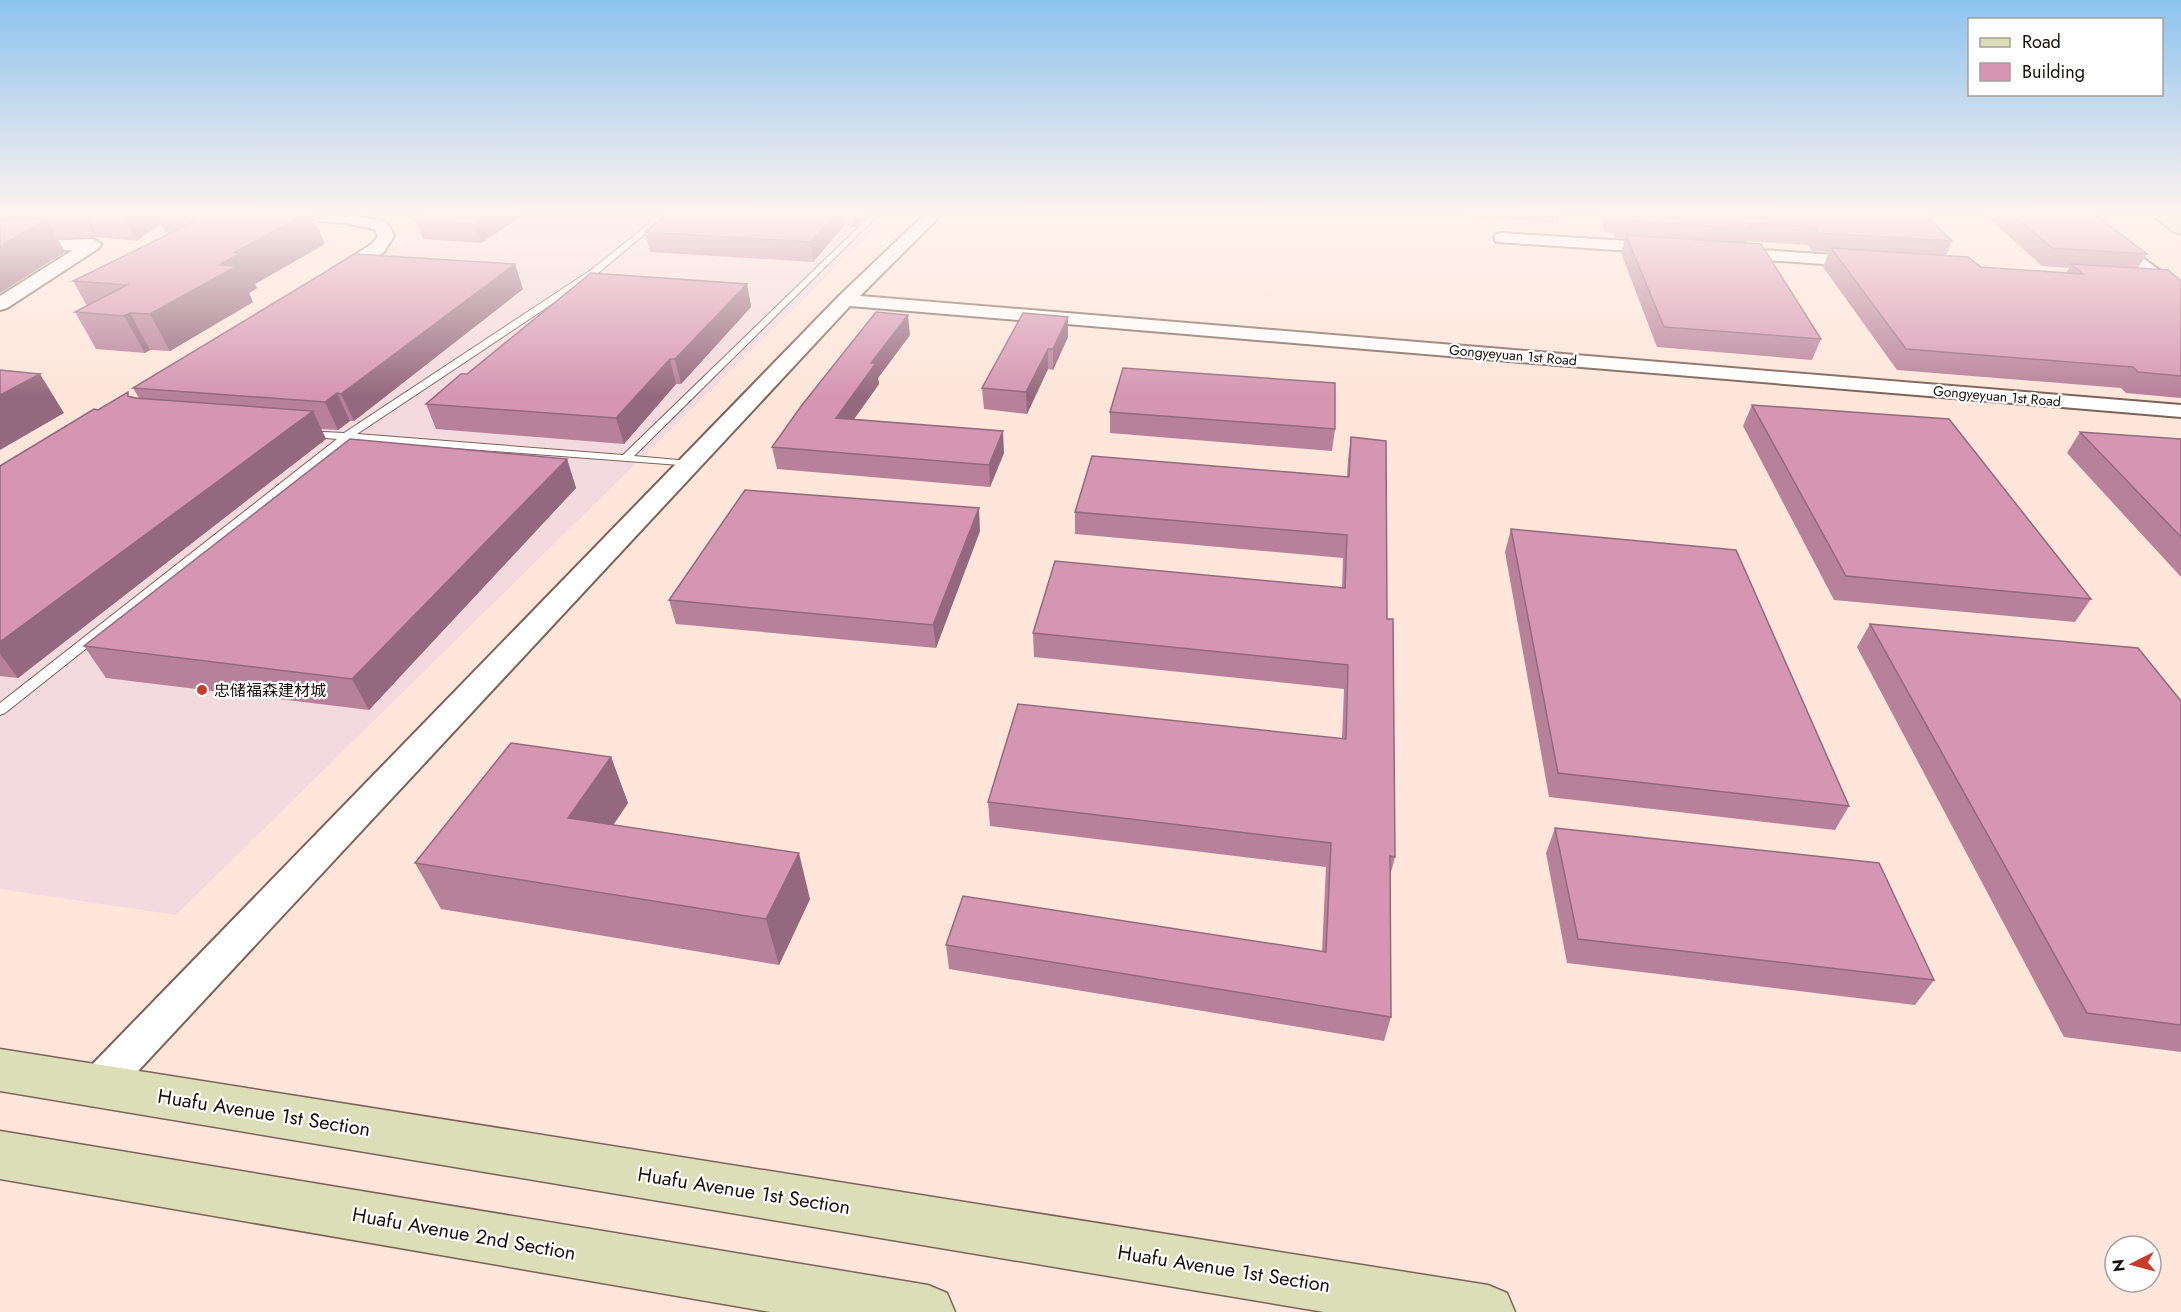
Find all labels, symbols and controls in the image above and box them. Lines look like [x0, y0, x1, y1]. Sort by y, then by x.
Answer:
legend [1968, 18, 2163, 96]
text: Road [2022, 29, 2061, 55]
text: Building [2022, 59, 2085, 85]
street label: Gongyeyuan 1st Road [1448, 339, 1578, 371]
street label: Gongyeyuan 1st Road [1932, 380, 2062, 412]
place label: 忠储福森建材城 [214, 679, 326, 702]
marker: 忠储福森建材城 [195, 683, 209, 697]
street label: Huafu Avenue 1st Section [156, 1082, 372, 1144]
street label: Huafu Avenue 1st Section [636, 1160, 852, 1222]
street label: Huafu Avenue 2nd Section [350, 1200, 578, 1268]
north arrow [2103, 1234, 2163, 1294]
street label: Huafu Avenue 1st Section [1116, 1238, 1332, 1300]
text: N [2106, 1258, 2131, 1273]

